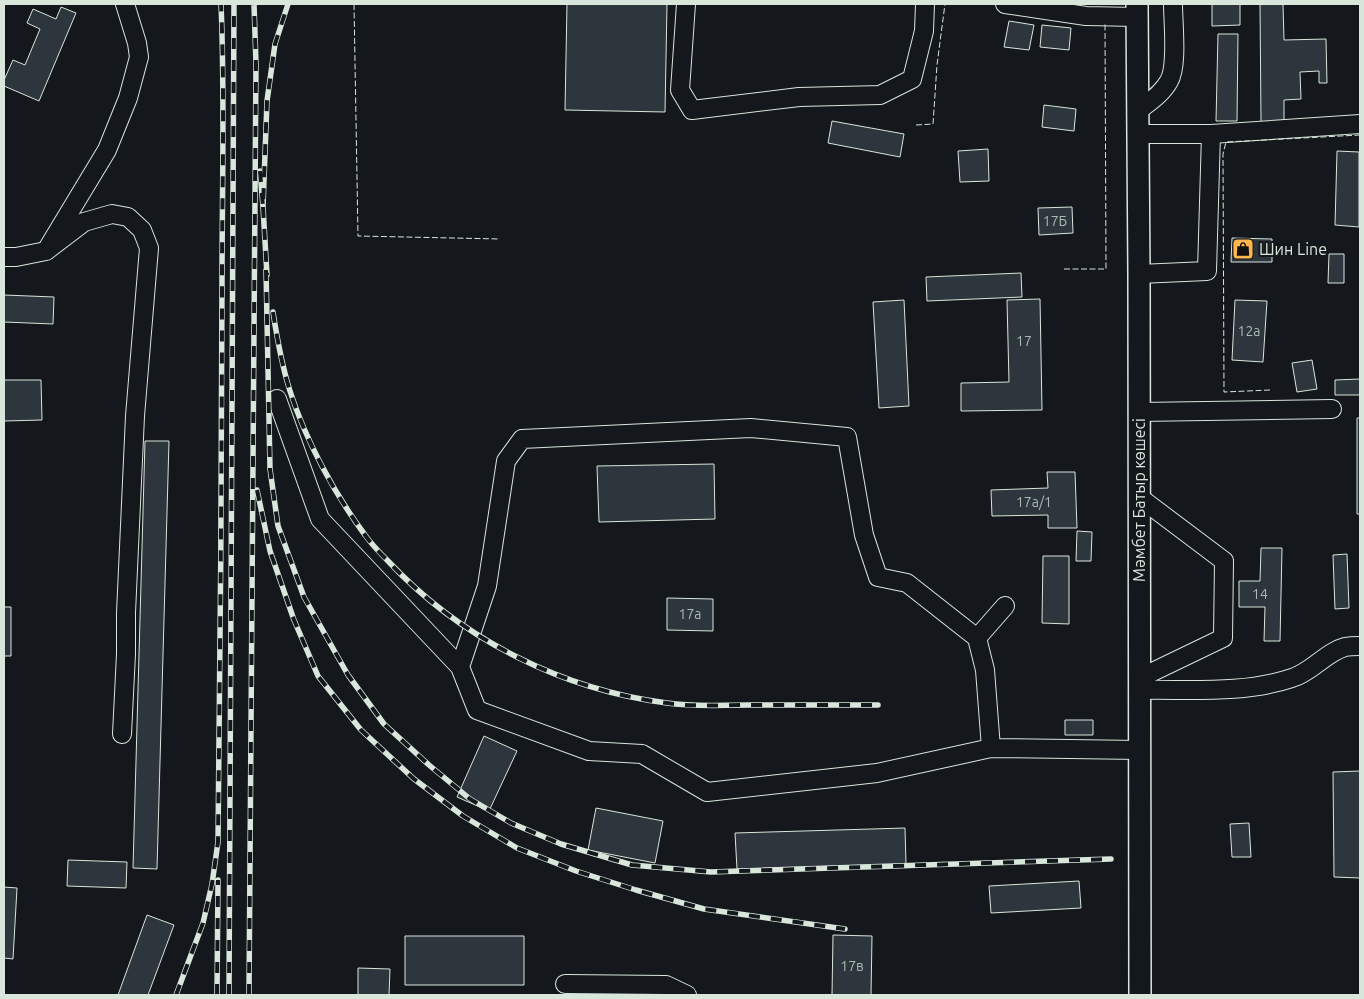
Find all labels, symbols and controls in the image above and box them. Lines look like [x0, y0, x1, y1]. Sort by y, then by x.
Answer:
house number: 17Б [1043, 213, 1067, 229]
shop icon: Шин Line [1231, 237, 1255, 261]
place label: Шин Line [1259, 240, 1327, 258]
house number: 12а [1238, 323, 1261, 339]
house number: 17 [1016, 333, 1032, 349]
street label: Мәмбет Батыр көшесі [1130, 418, 1148, 582]
house number: 17а/1 [1016, 494, 1052, 510]
house number: 14 [1252, 586, 1268, 602]
house number: 17а [679, 606, 702, 622]
house number: 17в [840, 958, 864, 974]

